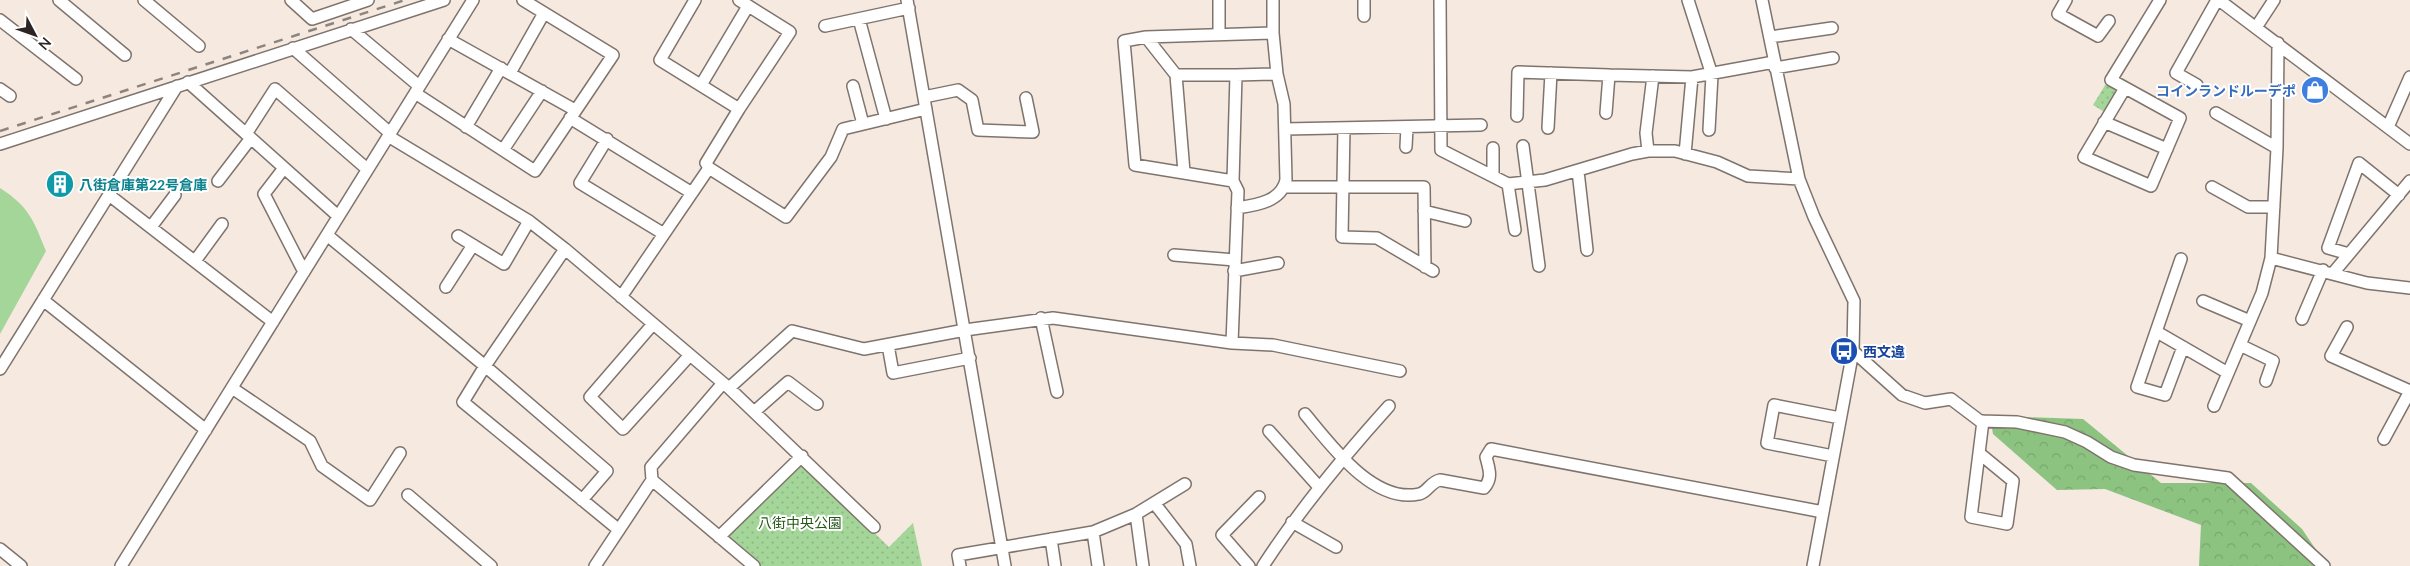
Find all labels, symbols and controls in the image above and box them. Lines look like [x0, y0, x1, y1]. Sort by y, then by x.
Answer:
north arrow [10, 10, 60, 60]
text: N [35, 34, 55, 54]
shop icon: コインランドルーデポ [2300, 75, 2330, 105]
place label: コインランドルーデポ [2156, 82, 2296, 99]
building icon: 八街倉庫第22号倉庫 [45, 169, 75, 199]
place label: 八街倉庫第22号倉庫 [79, 176, 207, 193]
bus stop icon: 西文違 [1829, 336, 1859, 366]
place label: 西文違 [1863, 343, 1905, 360]
park label: 八街中央公園 [758, 514, 842, 531]

